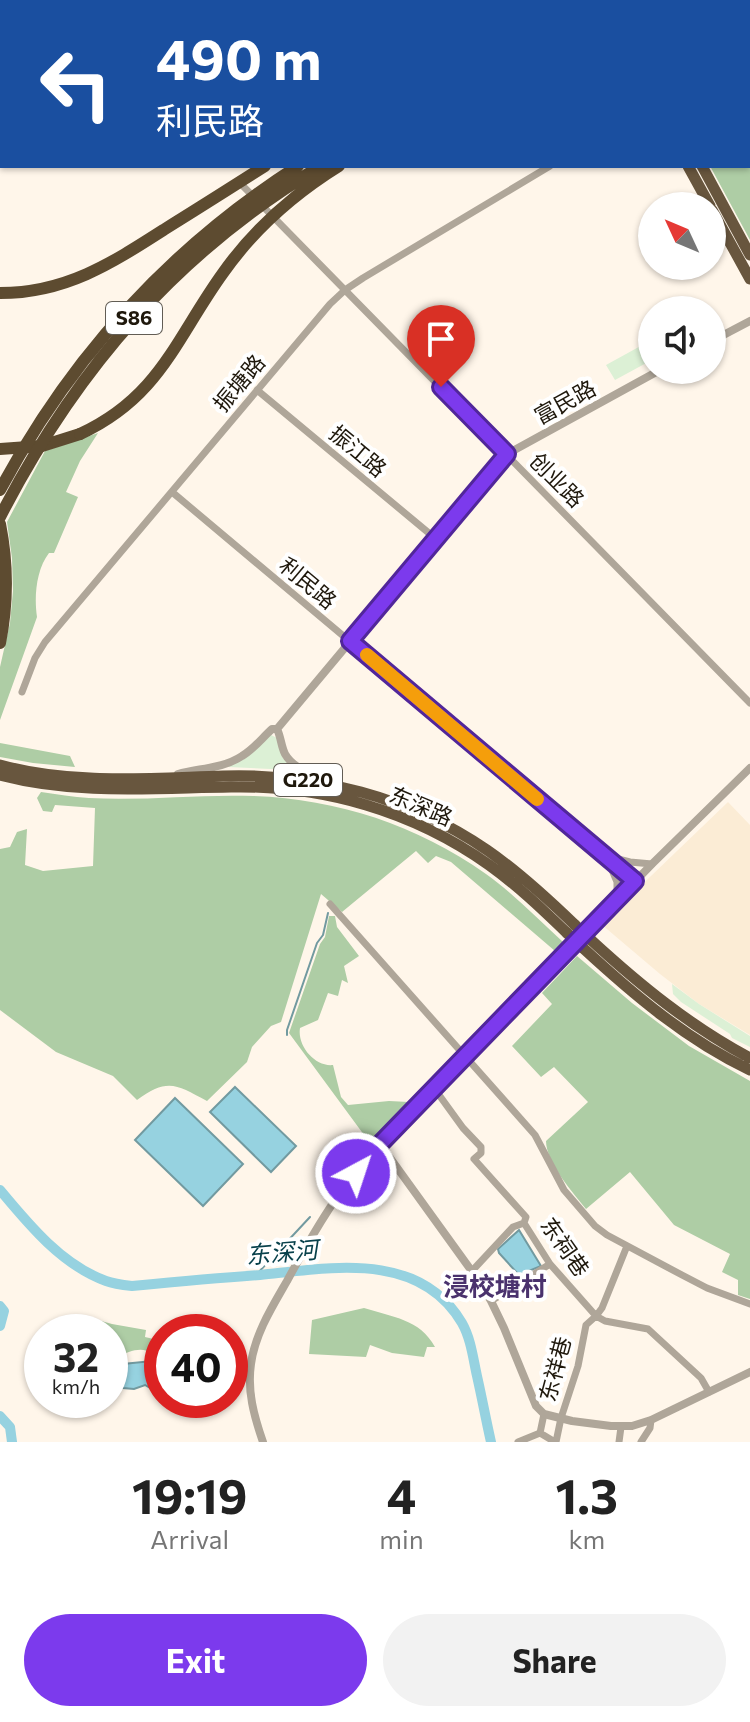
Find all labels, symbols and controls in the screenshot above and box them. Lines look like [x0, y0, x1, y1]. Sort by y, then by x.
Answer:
text: 490 m [156, 23, 322, 92]
icon: left [24, 32, 128, 136]
text: 利民路 [156, 97, 264, 141]
north arrow [638, 192, 726, 280]
map controls [638, 192, 726, 384]
button: sound [638, 296, 726, 384]
road number: S86 [106, 302, 162, 334]
pin [407, 305, 475, 387]
icon: arrive [419, 317, 463, 361]
street label: 振塘路 [207, 349, 270, 417]
street label: 富民路 [529, 374, 600, 429]
street label: 振江路 [324, 419, 392, 482]
street label: 创业路 [524, 447, 590, 513]
street label: 利民路 [274, 551, 342, 614]
road number: G220 [274, 764, 342, 796]
street label: 东深路 [386, 780, 457, 831]
position arrow [314, 1131, 398, 1215]
street label: 东祠巷 [535, 1212, 595, 1281]
water label: 东深河 [245, 1234, 323, 1269]
district label: 浸校塘村 [443, 1270, 547, 1301]
speed limit sign: 40 [144, 1314, 248, 1418]
text: 32 [53, 1331, 99, 1380]
street label: 东祥巷 [533, 1333, 576, 1404]
text: km/h [52, 1374, 100, 1398]
text: 19:19 [132, 1465, 247, 1524]
text: 4 [387, 1465, 416, 1524]
text: 1.3 [556, 1465, 618, 1524]
text: Arrival [150, 1523, 229, 1554]
text: min [379, 1523, 424, 1554]
text: km [568, 1523, 605, 1554]
button: Exit [24, 1614, 367, 1706]
button: Share [383, 1614, 726, 1706]

